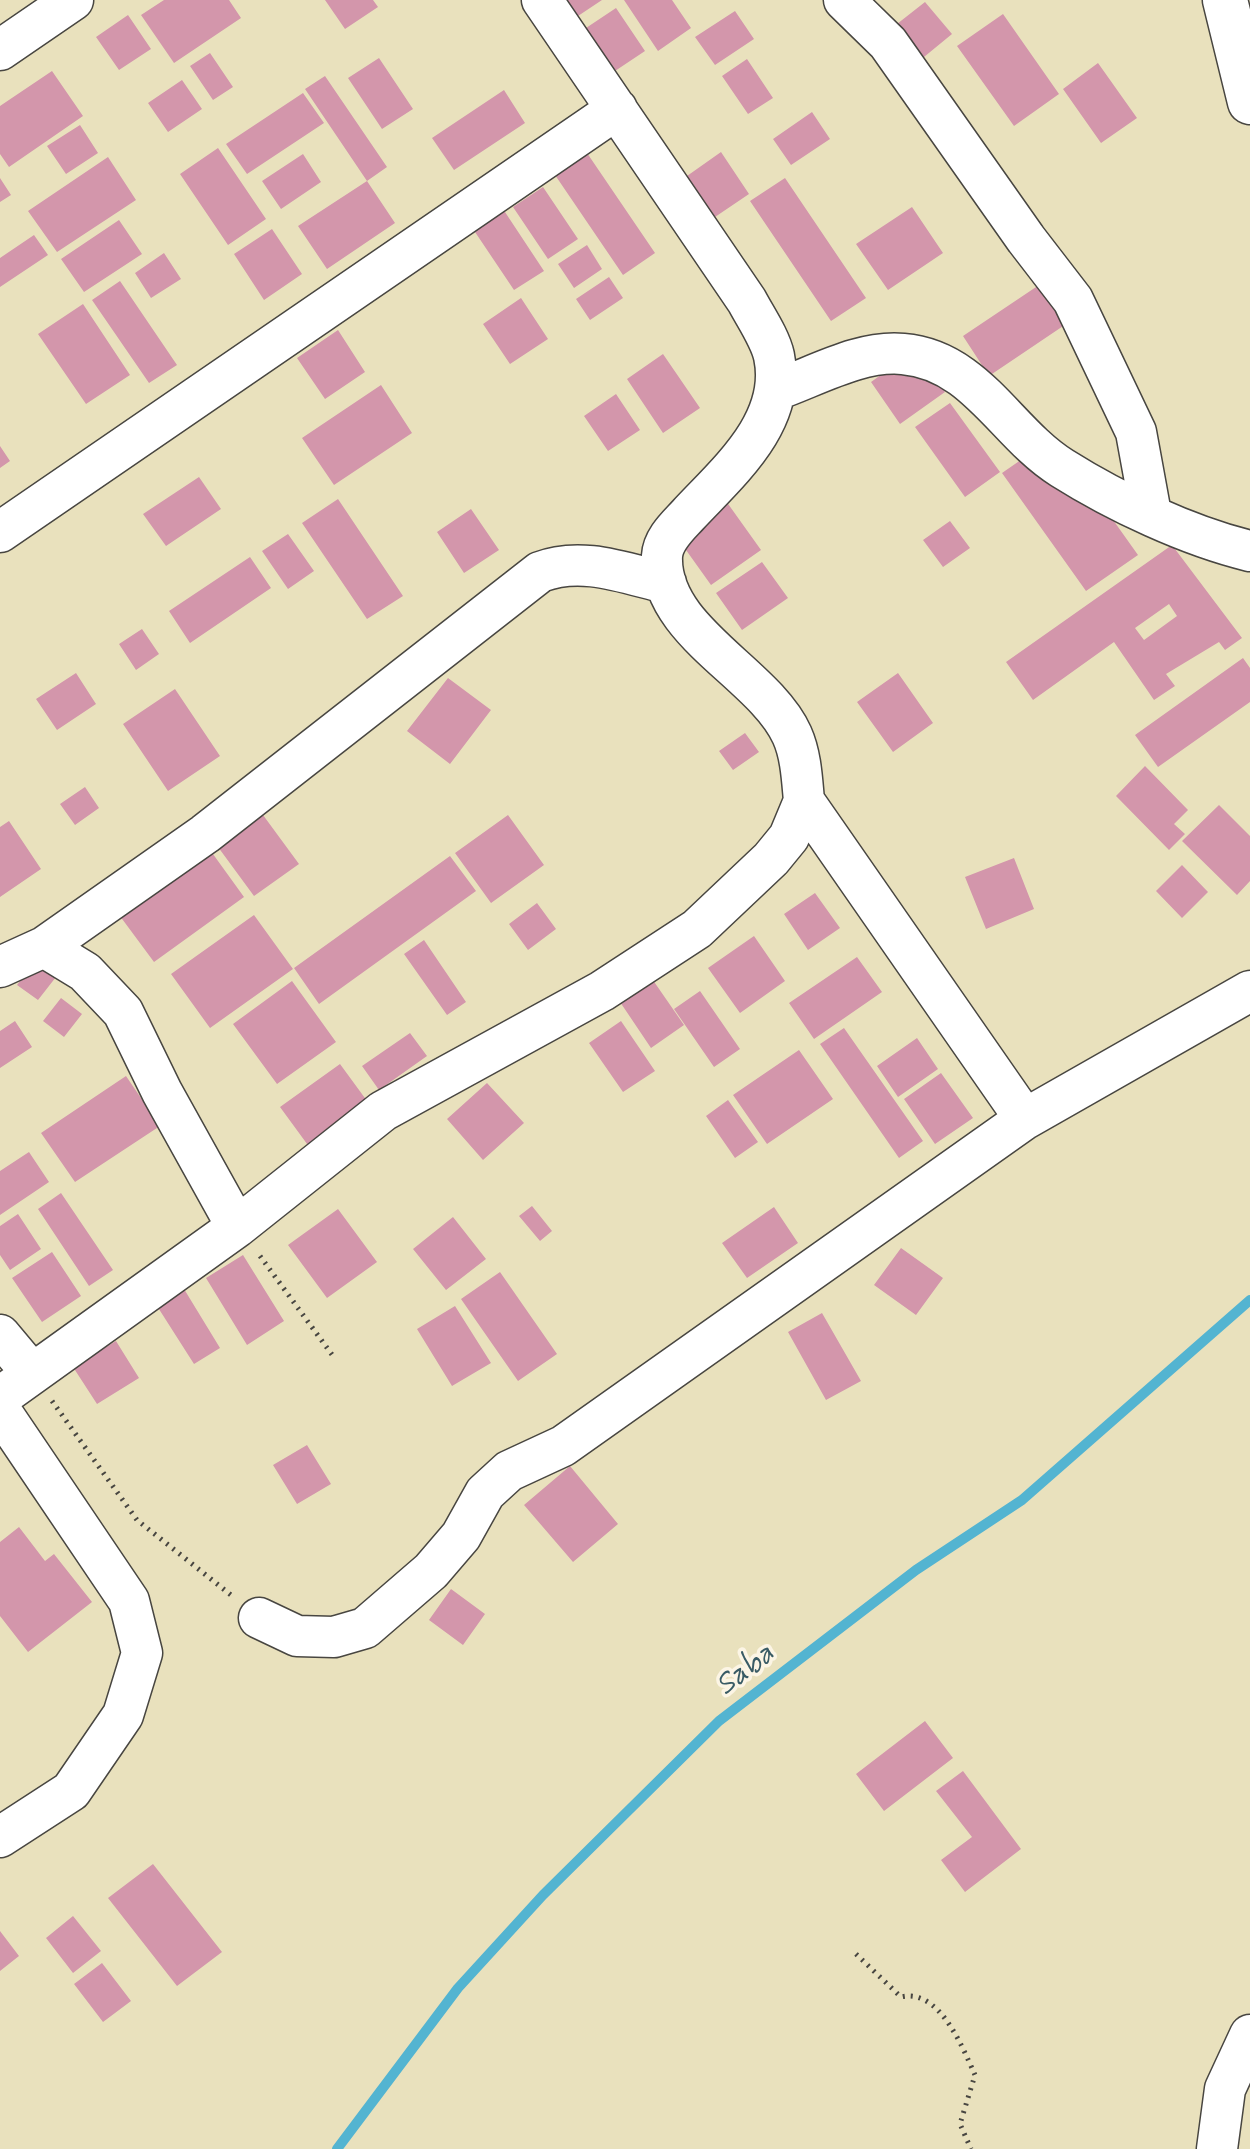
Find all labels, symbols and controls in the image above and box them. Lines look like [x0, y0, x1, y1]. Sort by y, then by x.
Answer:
water label: Saba [710, 1637, 782, 1705]

